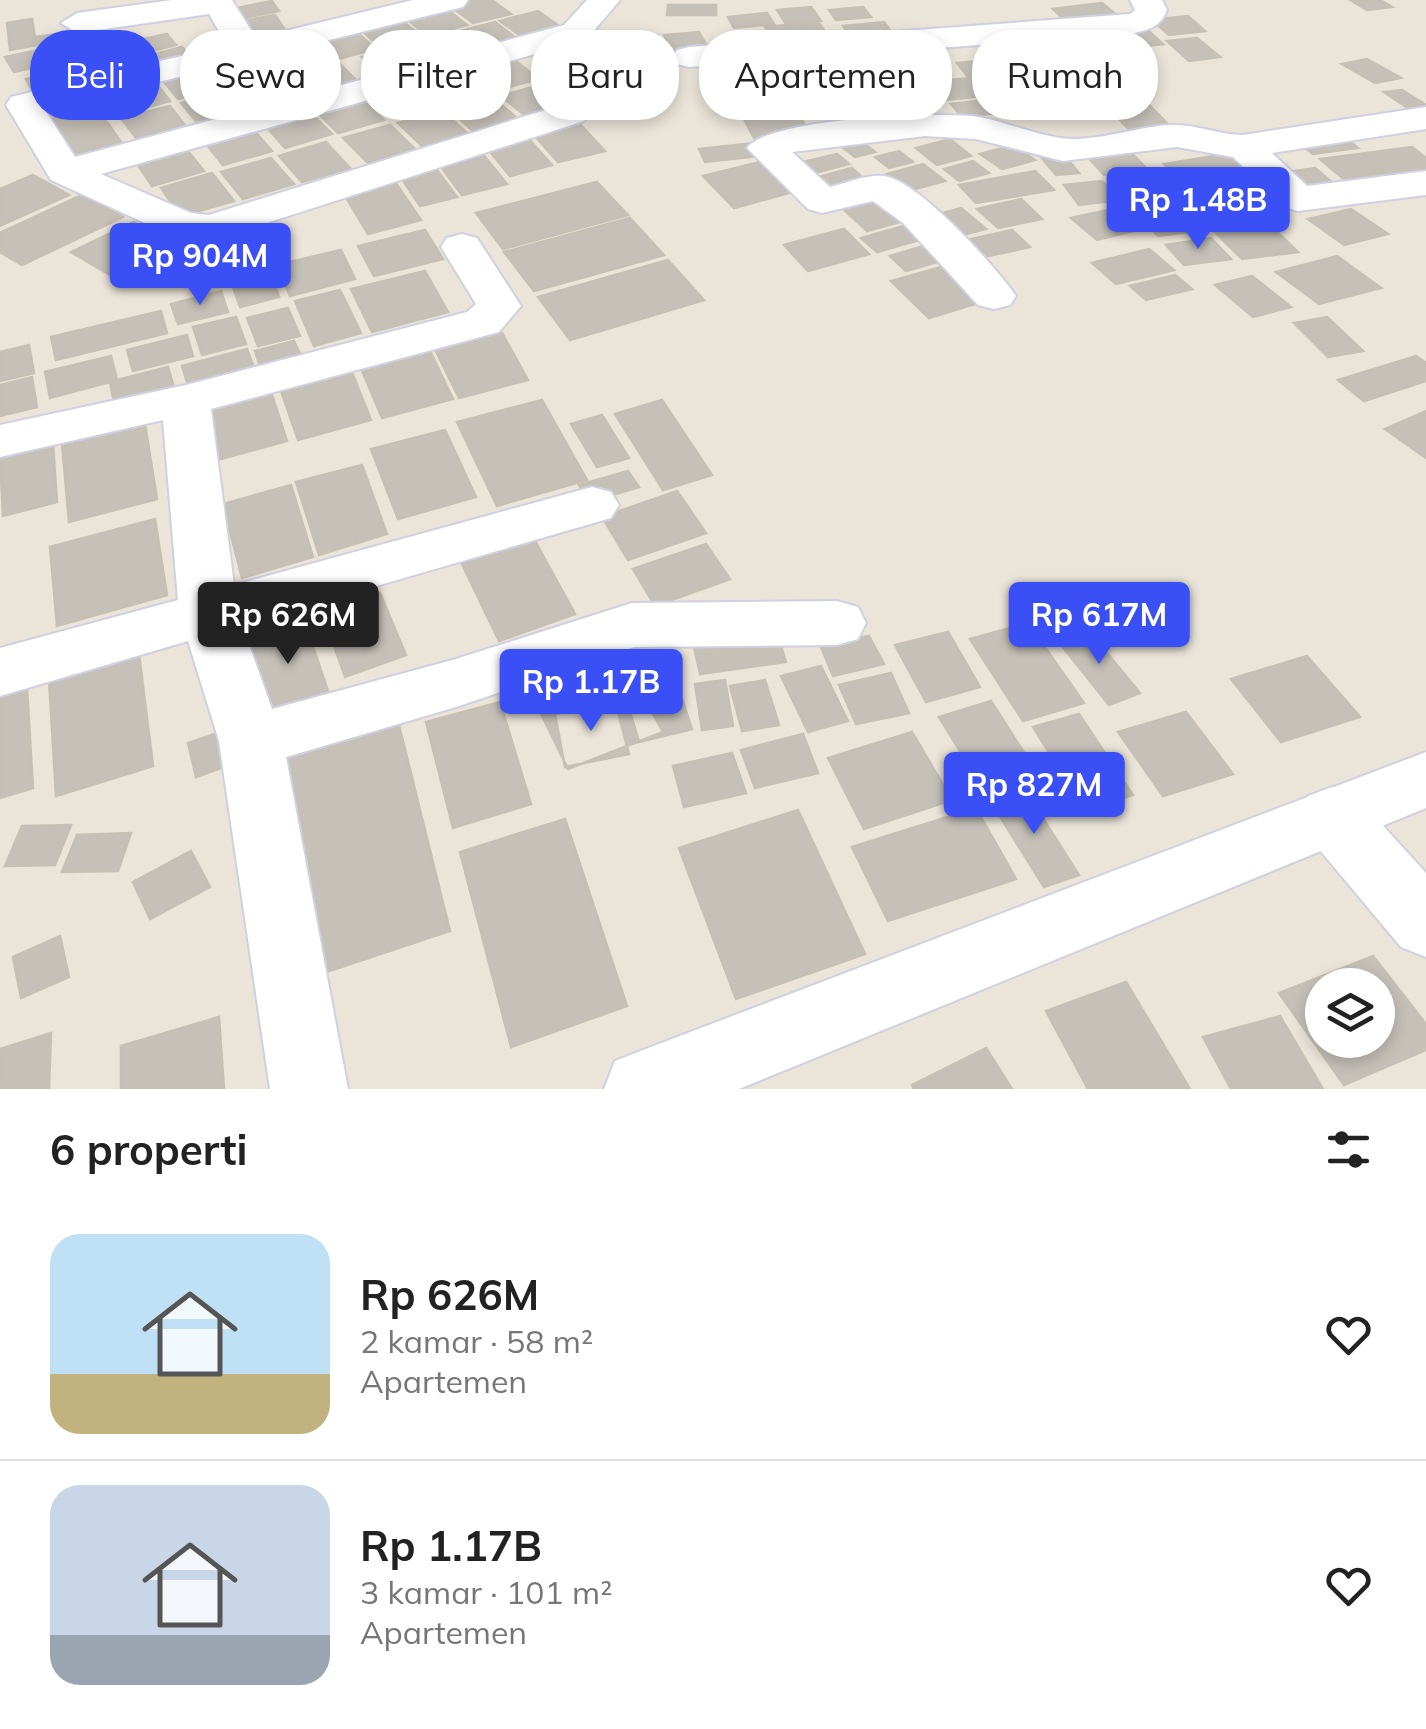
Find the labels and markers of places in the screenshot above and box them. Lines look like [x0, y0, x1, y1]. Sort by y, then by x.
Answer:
pin: Rp 1.48B [1095, 167, 1301, 252]
pin: Rp 904M [108, 223, 292, 308]
pin: Rp 626M [196, 582, 380, 667]
pin: Rp 617M [1007, 582, 1191, 667]
pin: Rp 1.17B [488, 649, 694, 734]
pin: Rp 827M [942, 752, 1126, 837]

